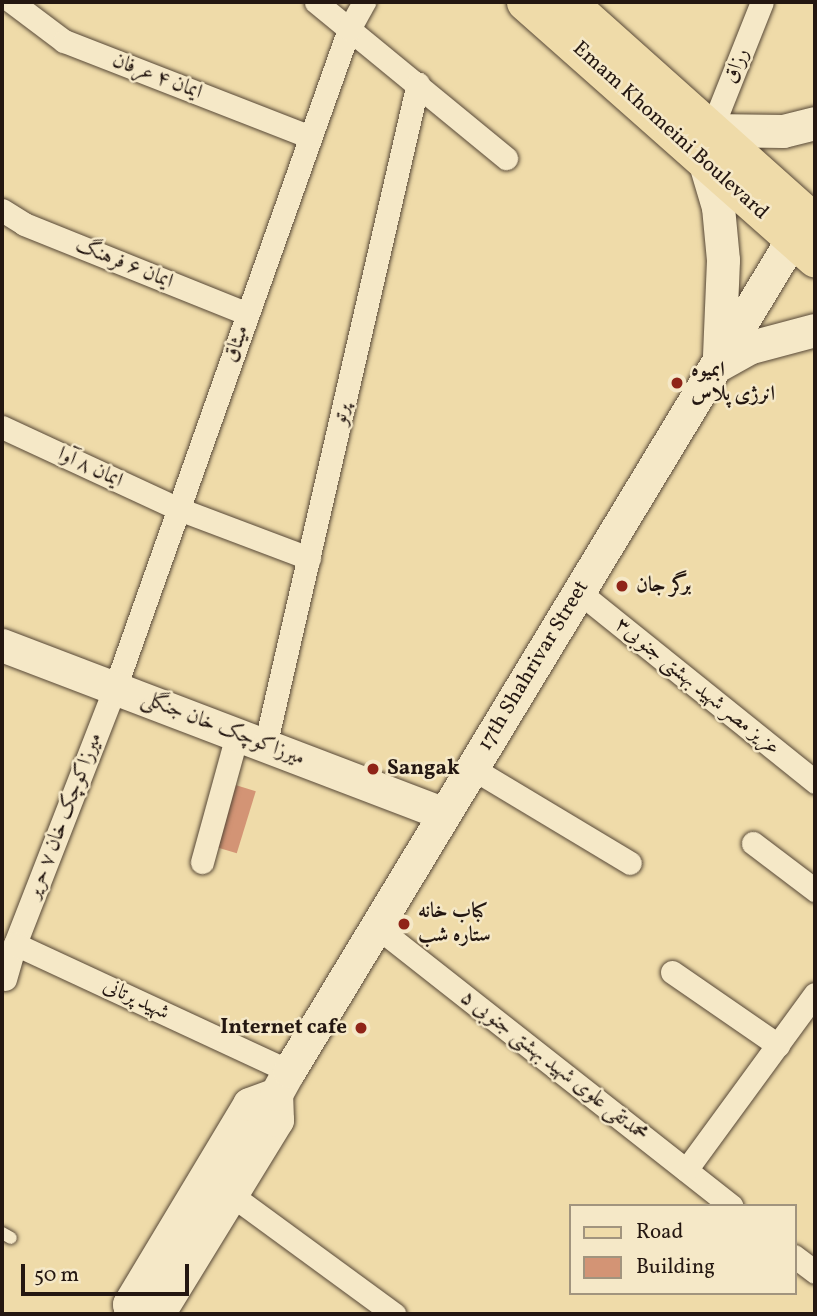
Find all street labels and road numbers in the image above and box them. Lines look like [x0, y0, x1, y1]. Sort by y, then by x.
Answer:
street label: Emam Khomeini Boulevard [567, 36, 773, 226]
street label: رزاق [719, 45, 755, 87]
street label: ایمان ۴ عرفان [109, 48, 205, 106]
street label: ایمان ۶ فرهنگ [72, 233, 176, 295]
street label: میثاق [219, 322, 255, 366]
street label: پرتو [327, 401, 357, 427]
street label: ایمان ۸ آوا [54, 442, 126, 494]
street label: 17th Shahrivar Street [473, 576, 595, 756]
street label: عزیز مصر شهید بهشتی جنوبی۳ [609, 613, 785, 761]
street label: میرزاکوچک خان جنگلی [138, 686, 308, 772]
street label: میرزاکوچک خان ۷ حریر [22, 729, 108, 903]
street label: شهید پرتانی [99, 974, 173, 1026]
street label: محمدتقی علوی شهید بهشتی جنوبی ۵ [455, 985, 653, 1147]

